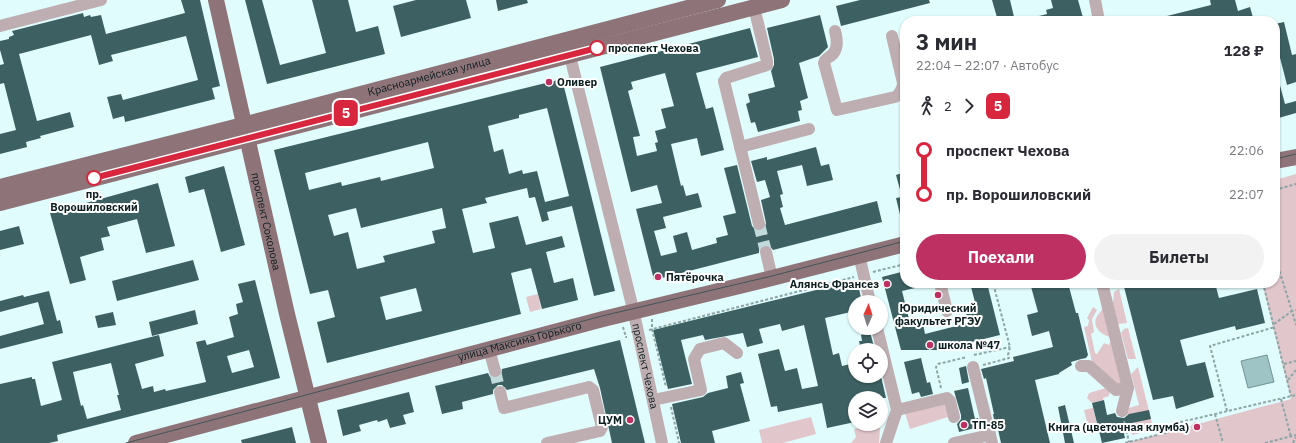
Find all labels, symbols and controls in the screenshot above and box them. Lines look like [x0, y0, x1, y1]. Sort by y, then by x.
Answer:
text: 3 мин [916, 27, 977, 56]
marker: проспект Чехова [589, 40, 605, 56]
place label: проспект Чехова [608, 41, 699, 55]
text: 128 ₽ [1224, 41, 1264, 60]
street label: Красноармейская улица [366, 53, 492, 99]
text: 22:04 – 22:07 · Автобус [916, 57, 1059, 74]
place label: Оливер [557, 75, 598, 89]
marker: Оливер [544, 77, 554, 87]
icon: walk [916, 95, 938, 117]
icon: forward [958, 95, 980, 117]
text: 5 [994, 97, 1002, 115]
text: 2 [944, 98, 952, 115]
line badge: 5 [333, 100, 359, 126]
text: 5 [342, 104, 350, 122]
text: проспект Чехова [946, 141, 1070, 160]
text: 22:06 [1229, 142, 1264, 159]
marker: пр. Ворошиловский [86, 170, 102, 186]
street label: проспект Соколова [248, 171, 284, 272]
text: пр. Ворошиловский [946, 185, 1091, 204]
text: 22:07 [1229, 186, 1264, 203]
place label: пр. Ворошиловский [50, 187, 138, 214]
button: Поехали [916, 234, 1086, 280]
button: Билеты [1094, 234, 1264, 280]
place label: Пятёрочка [666, 270, 724, 284]
marker: Пятёрочка [653, 272, 663, 282]
place label: Алянсь Франсез [790, 277, 879, 291]
marker: Алянсь Франсез [882, 279, 892, 289]
marker: Юридический факультет РГЭУ [933, 290, 943, 300]
north arrow [848, 295, 888, 335]
map controls [848, 295, 888, 431]
place label: Юридический факультет РГЭУ [895, 301, 981, 328]
street label: улица Максима Горького [456, 318, 583, 364]
street label: проспект Чехова [629, 322, 661, 410]
place label: школа №47 [938, 338, 1001, 352]
marker: школа №47 [925, 340, 935, 350]
button: locate [848, 343, 888, 383]
button: layers [848, 391, 888, 431]
place label: ЦУМ [598, 413, 622, 427]
marker: ЦУМ [625, 415, 635, 425]
place label: ТП-85 [972, 418, 1004, 432]
marker: ТП-85 [959, 420, 969, 430]
place label: Книга (цветочная клумба) [1048, 420, 1189, 434]
marker: Книга (цветочная клумба) [1192, 422, 1202, 432]

